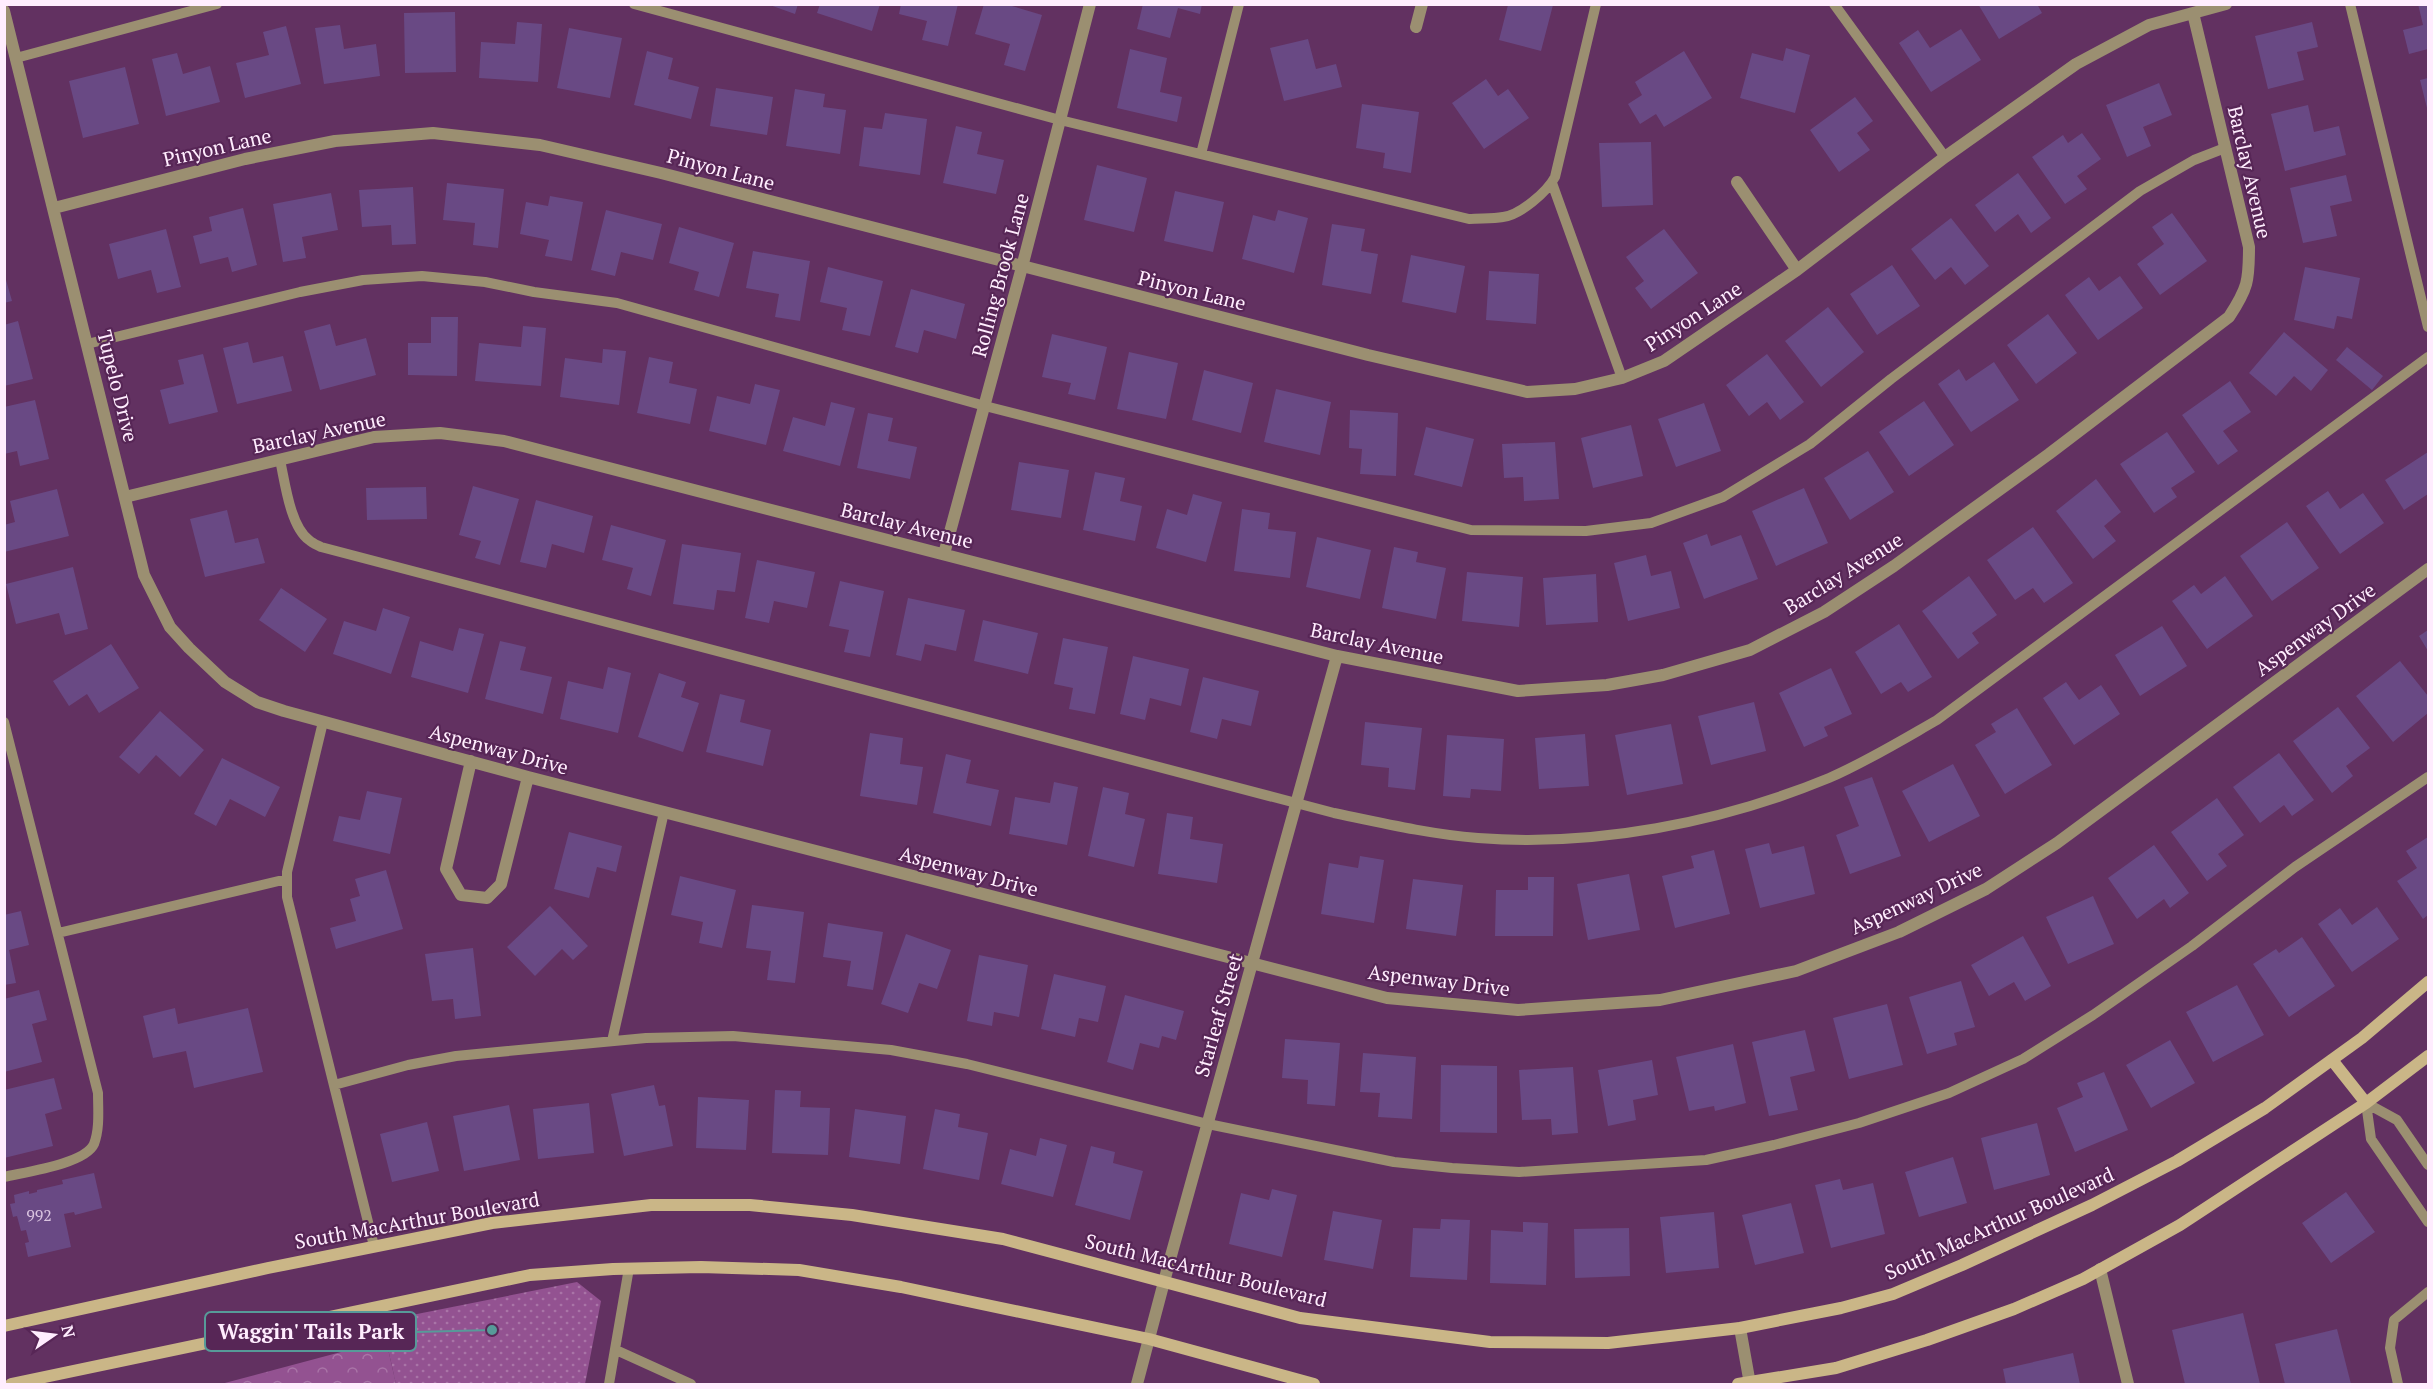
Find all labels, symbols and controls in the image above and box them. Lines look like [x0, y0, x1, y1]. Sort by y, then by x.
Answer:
street label: Barclay Avenue [2222, 103, 2278, 241]
street label: Pinyon Lane [160, 121, 274, 173]
street label: Pinyon Lane [664, 142, 778, 196]
street label: Rolling Brook Lane [965, 190, 1035, 360]
street label: Pinyon Lane [1135, 264, 1249, 316]
street label: Pinyon Lane [1639, 275, 1747, 357]
street label: Tupelo Drive [91, 327, 145, 445]
street label: Barclay Avenue [250, 405, 388, 459]
street label: Barclay Avenue [838, 495, 976, 555]
street label: Barclay Avenue [1778, 526, 1908, 620]
street label: Aspenway Drive [2249, 576, 2381, 682]
street label: Barclay Avenue [1308, 616, 1446, 670]
street label: Aspenway Drive [426, 717, 572, 781]
street label: Aspenway Drive [896, 839, 1042, 903]
street label: Aspenway Drive [1846, 856, 1986, 940]
street label: Starleaf Street [1187, 950, 1249, 1080]
street label: Aspenway Drive [1366, 958, 1512, 1002]
street label: South MacArthur Boulevard [1880, 1160, 2118, 1286]
street label: South MacArthur Boulevard [292, 1185, 542, 1255]
house number: 992 [26, 1204, 52, 1226]
street label: South MacArthur Boulevard [1082, 1227, 1330, 1313]
north arrow [24, 1305, 84, 1365]
callout: Waggin' Tails Park [205, 1312, 416, 1351]
text: Waggin' Tails Park [218, 1317, 405, 1345]
text: N [56, 1323, 81, 1340]

